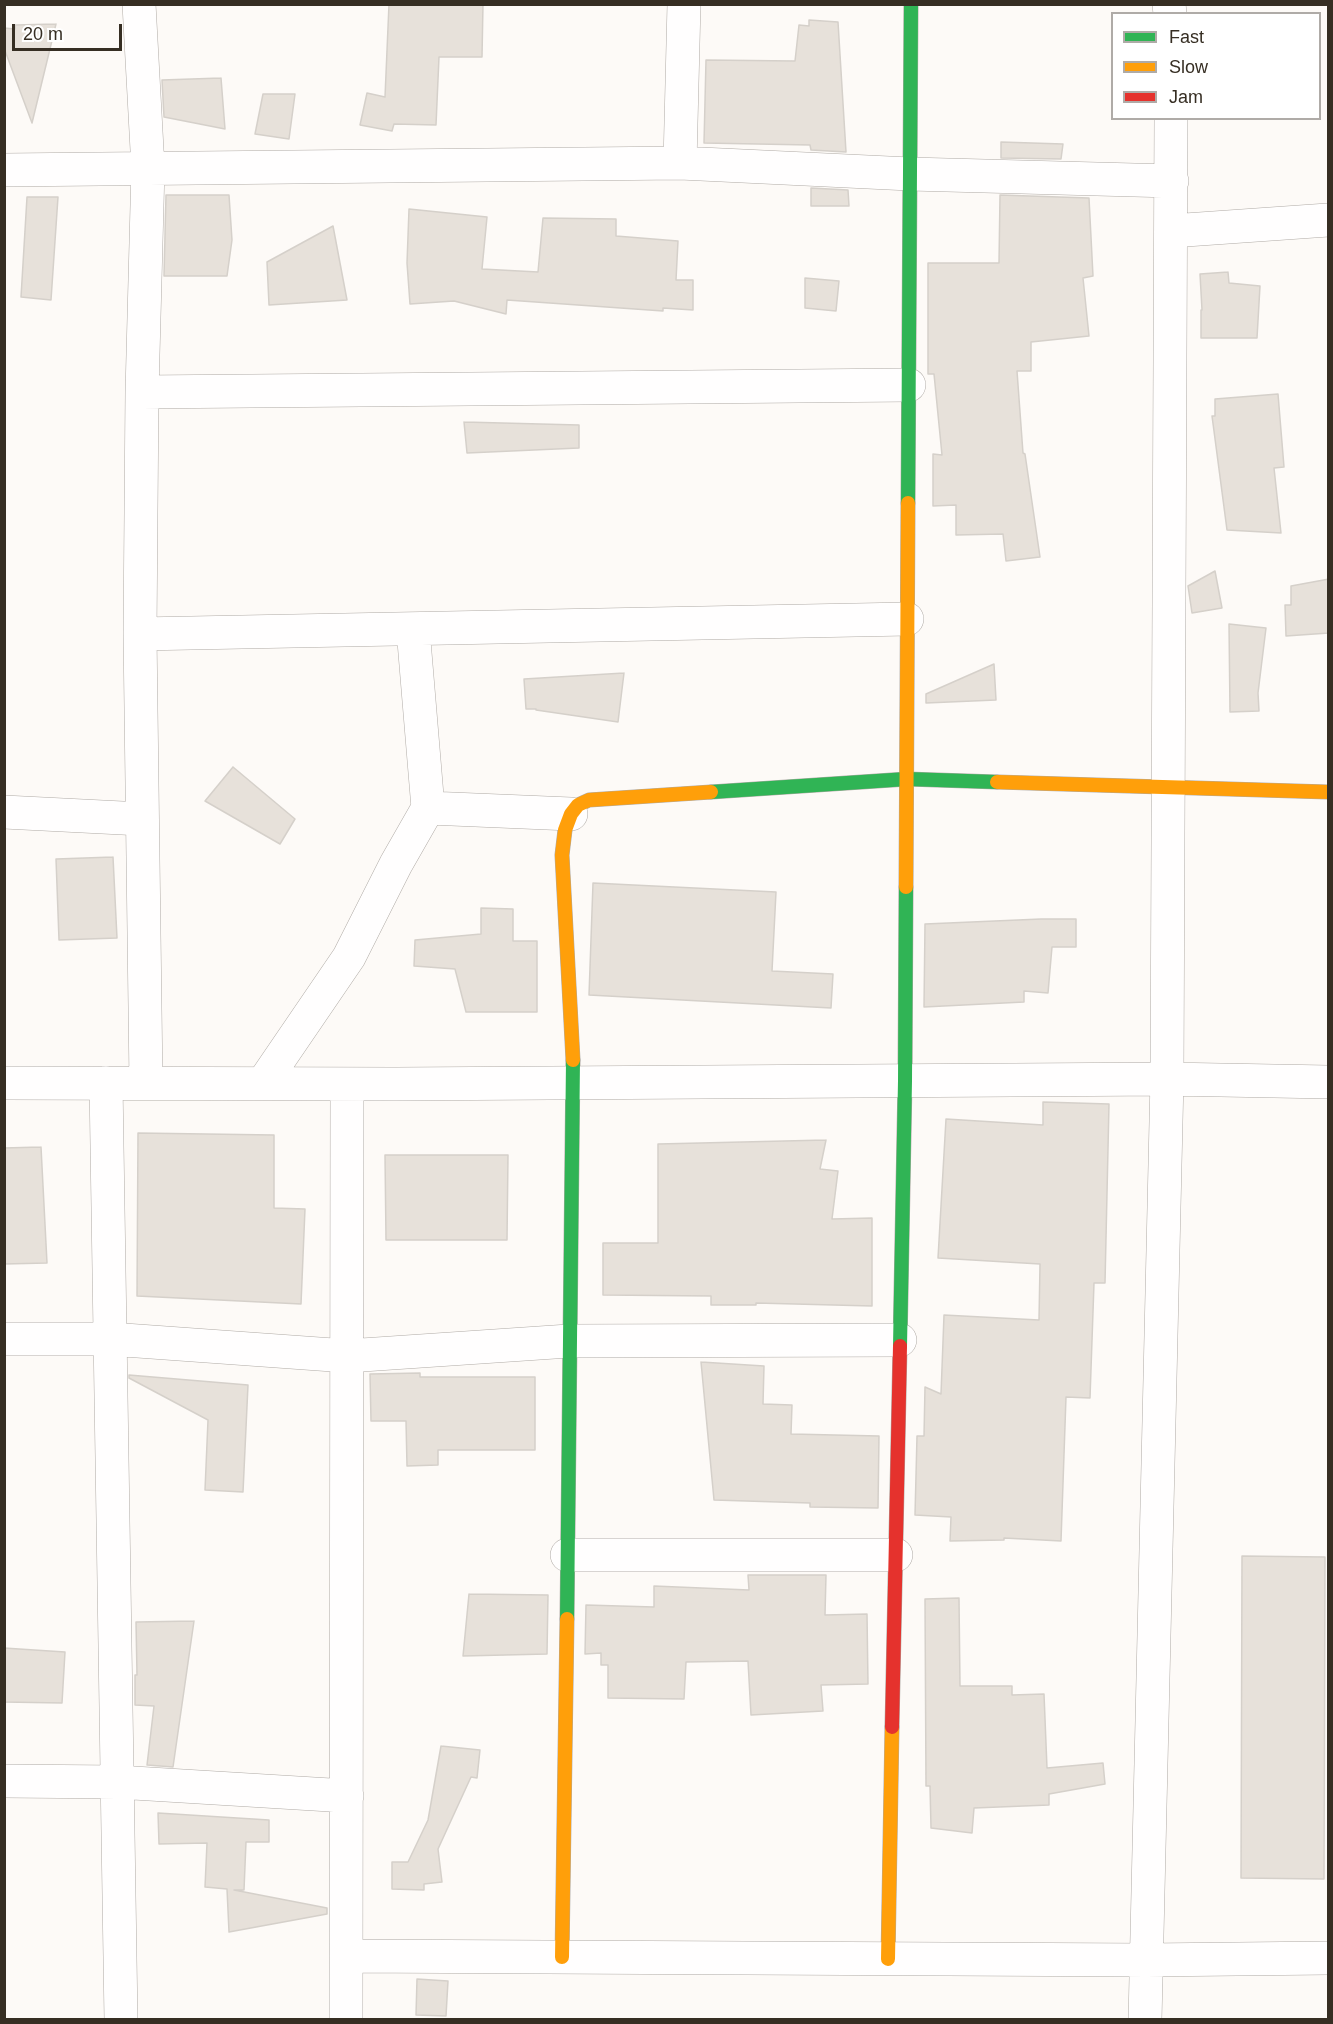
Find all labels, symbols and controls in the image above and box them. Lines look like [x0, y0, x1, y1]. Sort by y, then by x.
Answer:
scale bar [15, 12, 124, 50]
legend [1111, 12, 1321, 120]
text: 20 m [23, 24, 63, 44]
text: Fast [1169, 27, 1204, 47]
text: Slow [1169, 57, 1208, 77]
text: Jam [1169, 87, 1203, 107]

